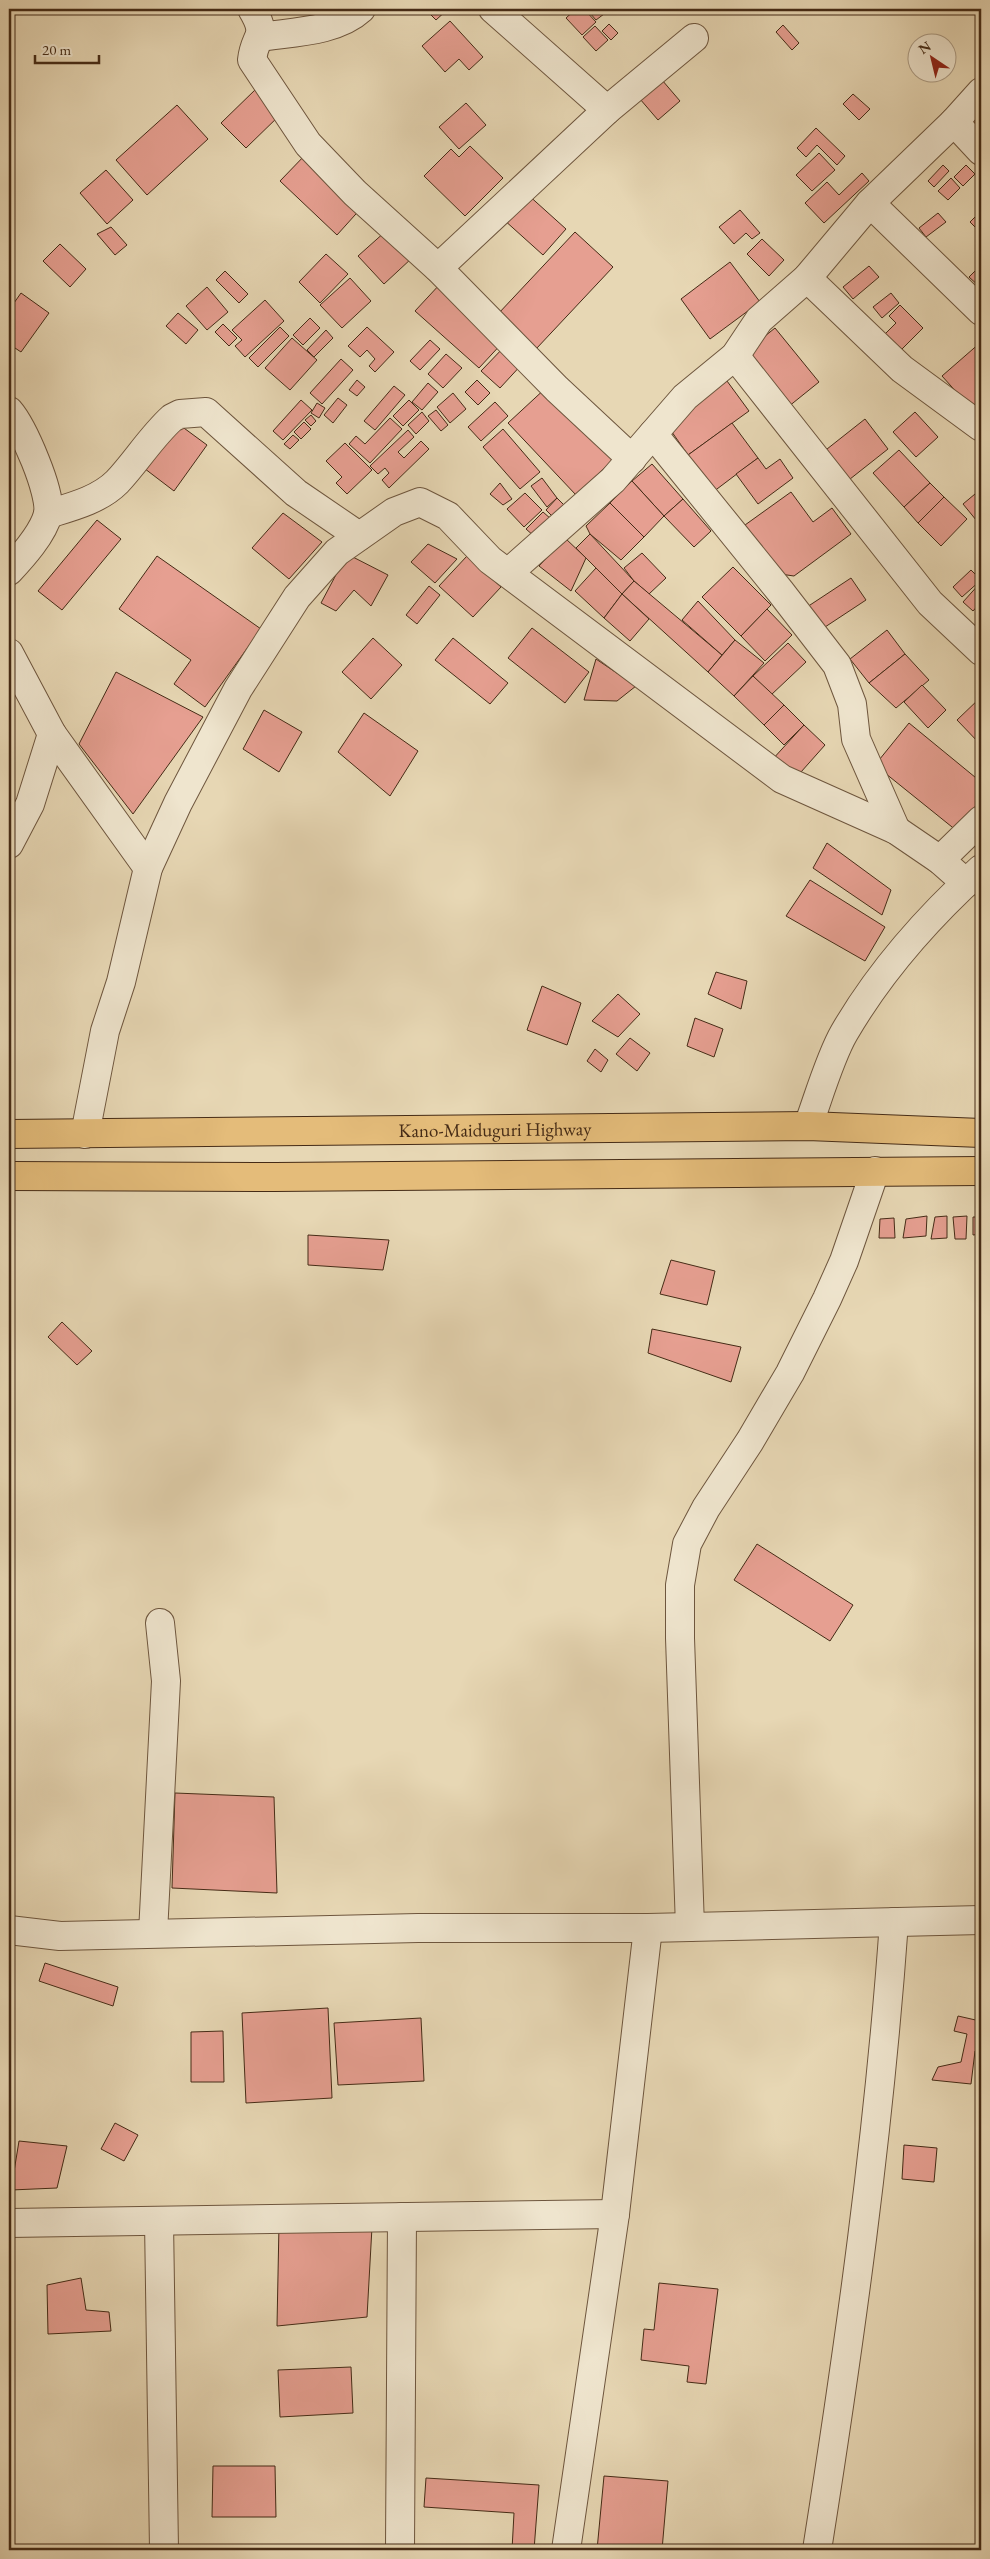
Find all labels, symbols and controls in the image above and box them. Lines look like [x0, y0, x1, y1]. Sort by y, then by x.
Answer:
scale bar [35, 32, 99, 64]
north arrow [908, 32, 958, 82]
text: N [915, 36, 935, 58]
text: 20 m [42, 40, 71, 59]
street label: Kano-Maiduguri Highway [398, 1116, 592, 1143]

